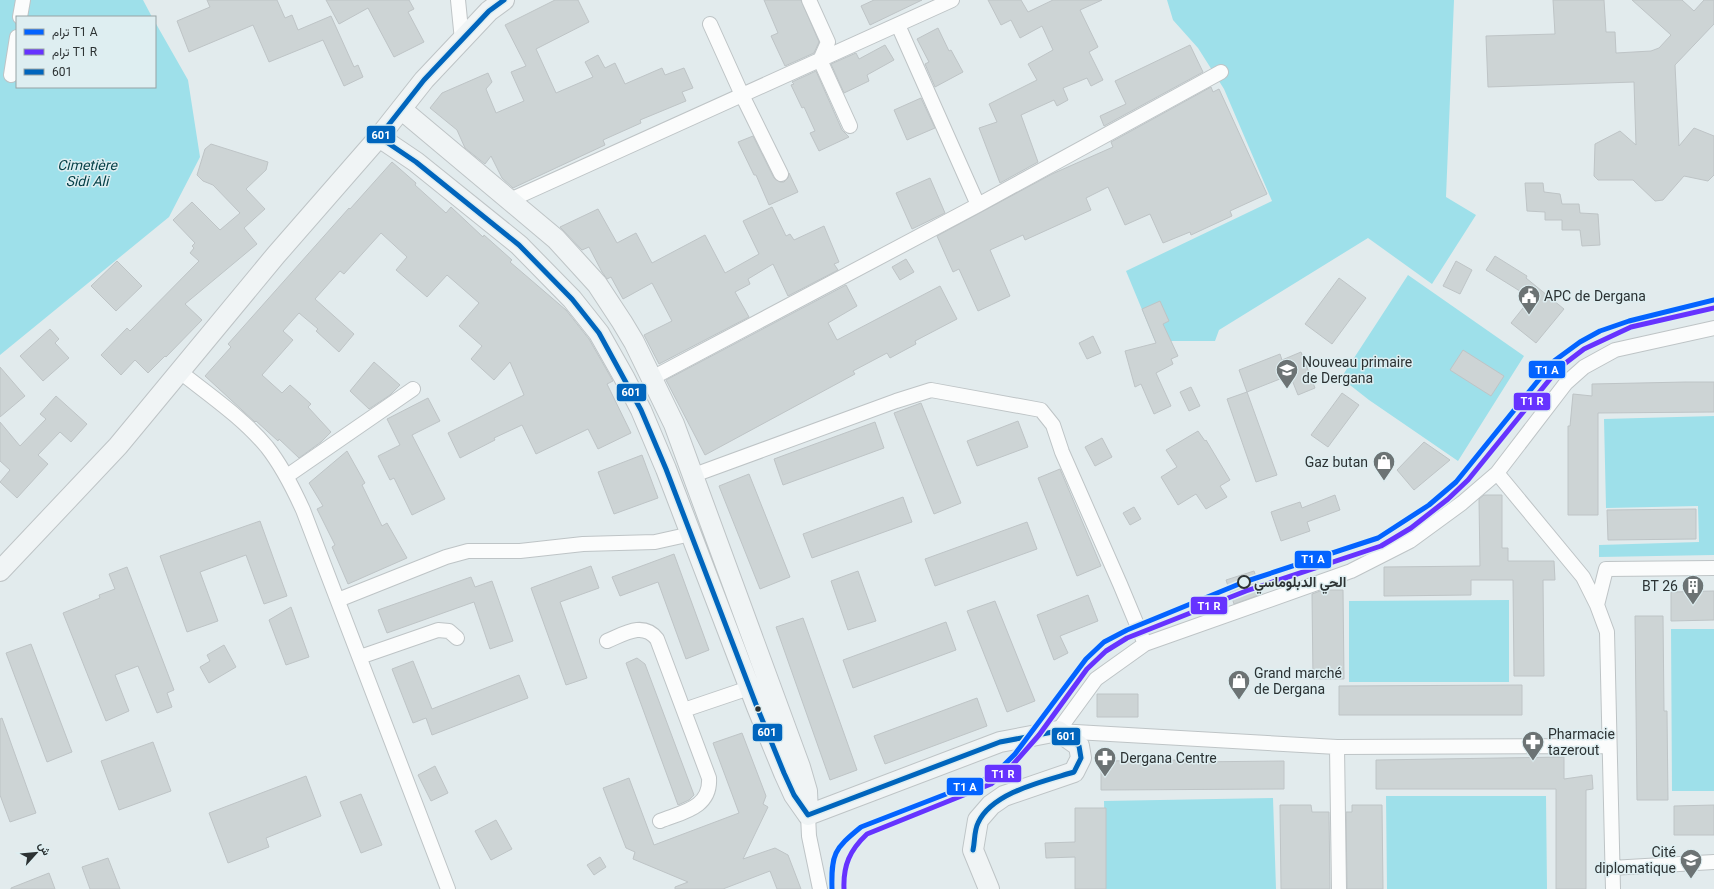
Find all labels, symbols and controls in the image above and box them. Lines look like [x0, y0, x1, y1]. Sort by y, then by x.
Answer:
legend [16, 16, 156, 88]
text: ترام T1 A [52, 24, 98, 42]
text: ترام T1 R [52, 44, 98, 62]
text: 601 [52, 64, 72, 82]
line badge: 601 [366, 125, 396, 144]
text: 601 [372, 128, 390, 145]
park label: Cimetière Sidi Ali [57, 156, 118, 194]
public building icon: APC de Dergana [1516, 283, 1542, 316]
place label: APC de Dergana [1544, 287, 1646, 309]
place label: Nouveau primaire de Dergana [1302, 353, 1412, 391]
school or university icon: Nouveau primaire de Dergana [1274, 357, 1300, 390]
line badge: T1 A [1528, 360, 1566, 379]
text: T1 A [1535, 363, 1559, 380]
line badge: 601 [616, 383, 647, 402]
text: 601 [622, 385, 640, 402]
line badge: T1 R [1513, 392, 1551, 411]
text: T1 R [1521, 394, 1543, 411]
shop icon: Gaz butan [1371, 449, 1397, 482]
place label: Gaz butan [1305, 453, 1368, 475]
line badge: T1 A [1294, 550, 1332, 569]
text: T1 A [1301, 552, 1325, 569]
place label: الحي الدبلوماسي [1254, 573, 1346, 595]
building icon: BT 26 [1680, 573, 1706, 606]
marker: الحي الدبلوماسي [1237, 575, 1251, 589]
place label: BT 26 [1642, 577, 1678, 599]
line badge: T1 R [1190, 596, 1228, 615]
text: T1 R [1198, 599, 1220, 616]
place label: Grand marché de Dergana [1254, 664, 1342, 702]
shop icon: Grand marché de Dergana [1226, 668, 1252, 701]
unlabelled marker [753, 704, 763, 714]
line badge: 601 [752, 723, 783, 742]
text: 601 [758, 725, 776, 742]
place label: Pharmacie tazerout [1548, 725, 1615, 763]
line badge: 601 [1051, 727, 1081, 746]
text: 601 [1057, 729, 1075, 746]
pharmacy icon: Pharmacie tazerout [1520, 729, 1546, 762]
pharmacy icon: Dergana Centre [1092, 745, 1118, 778]
place label: Dergana Centre [1120, 749, 1217, 771]
line badge: T1 R [984, 764, 1022, 783]
text: T1 R [992, 767, 1014, 784]
line badge: T1 A [946, 777, 984, 796]
text: T1 A [953, 780, 977, 797]
north arrow [16, 833, 56, 873]
text: ش [33, 839, 54, 859]
place label: Cité diplomatique [1594, 843, 1676, 881]
school or university icon: Cité diplomatique [1678, 847, 1704, 880]

